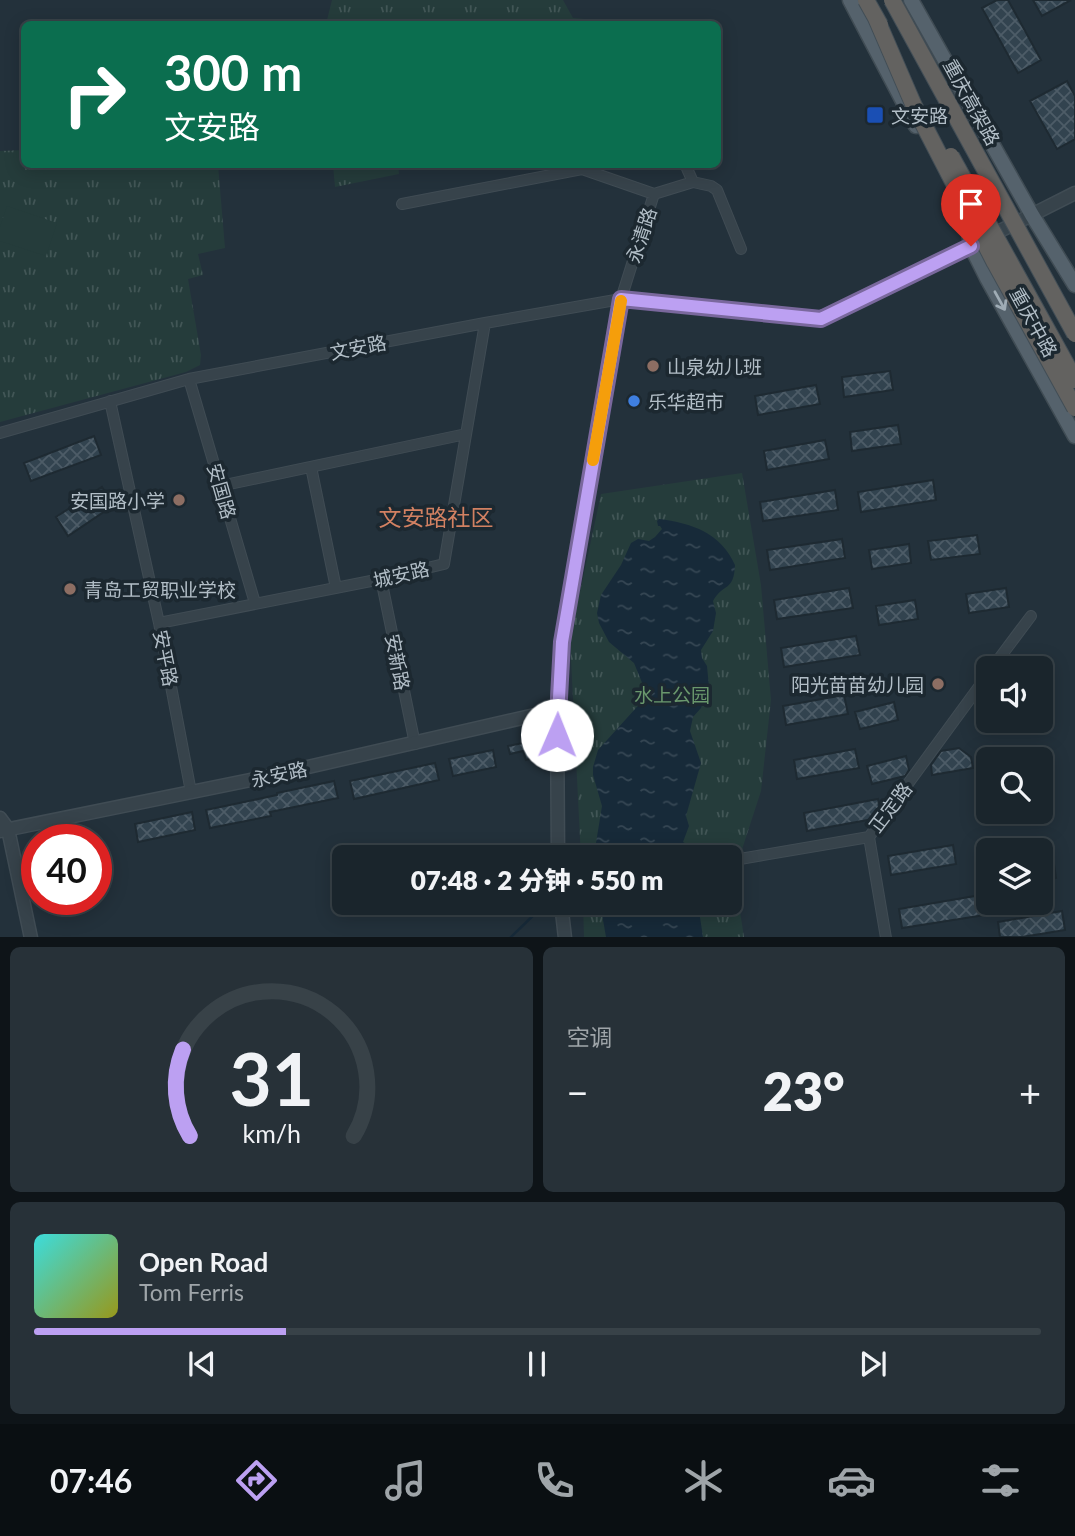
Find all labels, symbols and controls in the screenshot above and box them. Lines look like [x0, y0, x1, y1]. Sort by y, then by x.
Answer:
text: 300 m [164, 43, 302, 101]
icon: right [49, 49, 140, 140]
street label: 重庆高架路 [939, 55, 1005, 149]
place label: 文安路 [891, 104, 948, 127]
marker: 文安路 [865, 105, 885, 125]
text: 文安路 [164, 107, 260, 146]
pin [941, 174, 1001, 246]
icon: arrive [952, 185, 990, 223]
street label: 永清路 [621, 204, 661, 266]
street label: 重庆中路 [1006, 283, 1062, 361]
one-way arrow [993, 291, 1007, 311]
street label: 文安路 [328, 330, 388, 364]
place label: 山泉幼儿班 [667, 355, 762, 378]
marker: 山泉幼儿班 [645, 358, 661, 374]
place label: 乐华超市 [648, 390, 724, 413]
marker: 乐华超市 [626, 393, 642, 409]
street label: 安国路 [203, 460, 241, 522]
place label: 安国路小学 [70, 489, 165, 512]
marker: 安国路小学 [171, 492, 187, 508]
district label: 文安路社区 [379, 503, 494, 531]
street label: 城安路 [371, 556, 431, 592]
place label: 青岛工贸职业学校 [84, 578, 236, 601]
marker: 青岛工贸职业学校 [62, 581, 78, 597]
street label: 安平路 [149, 628, 183, 688]
street label: 安新路 [381, 632, 415, 692]
map controls [976, 656, 1053, 915]
button: sound [976, 656, 1053, 733]
place label: 阳光苗苗幼儿园 [791, 673, 924, 696]
marker: 阳光苗苗幼儿园 [930, 676, 946, 692]
park label: 水上公园 [634, 683, 710, 706]
position arrow [520, 698, 594, 772]
button: search [976, 747, 1053, 824]
street label: 永安路 [249, 757, 309, 791]
street label: 正定路 [864, 777, 916, 837]
speed limit sign: 40 [21, 824, 112, 915]
button: layers [976, 838, 1053, 915]
text: 07:48 · 2 分钟 · 550 m [411, 864, 663, 896]
text: 空调 [567, 1023, 613, 1051]
text: 31 [229, 1034, 313, 1122]
text: 23° [763, 1060, 845, 1122]
text: − [567, 1069, 589, 1115]
text: + [1019, 1069, 1041, 1115]
text: km/h [242, 1117, 301, 1147]
text: Open Road [139, 1246, 268, 1278]
text: Tom Ferris [139, 1278, 244, 1306]
icon: previous [183, 1345, 221, 1383]
icon: pause [518, 1345, 556, 1383]
icon: next [854, 1345, 892, 1383]
icon: directions [232, 1456, 281, 1505]
icon: music [381, 1456, 430, 1505]
icon: phone [530, 1456, 579, 1505]
icon: climate [679, 1456, 728, 1505]
icon: car [827, 1456, 876, 1505]
icon: filters [976, 1456, 1025, 1505]
text: 07:46 [50, 1461, 132, 1500]

